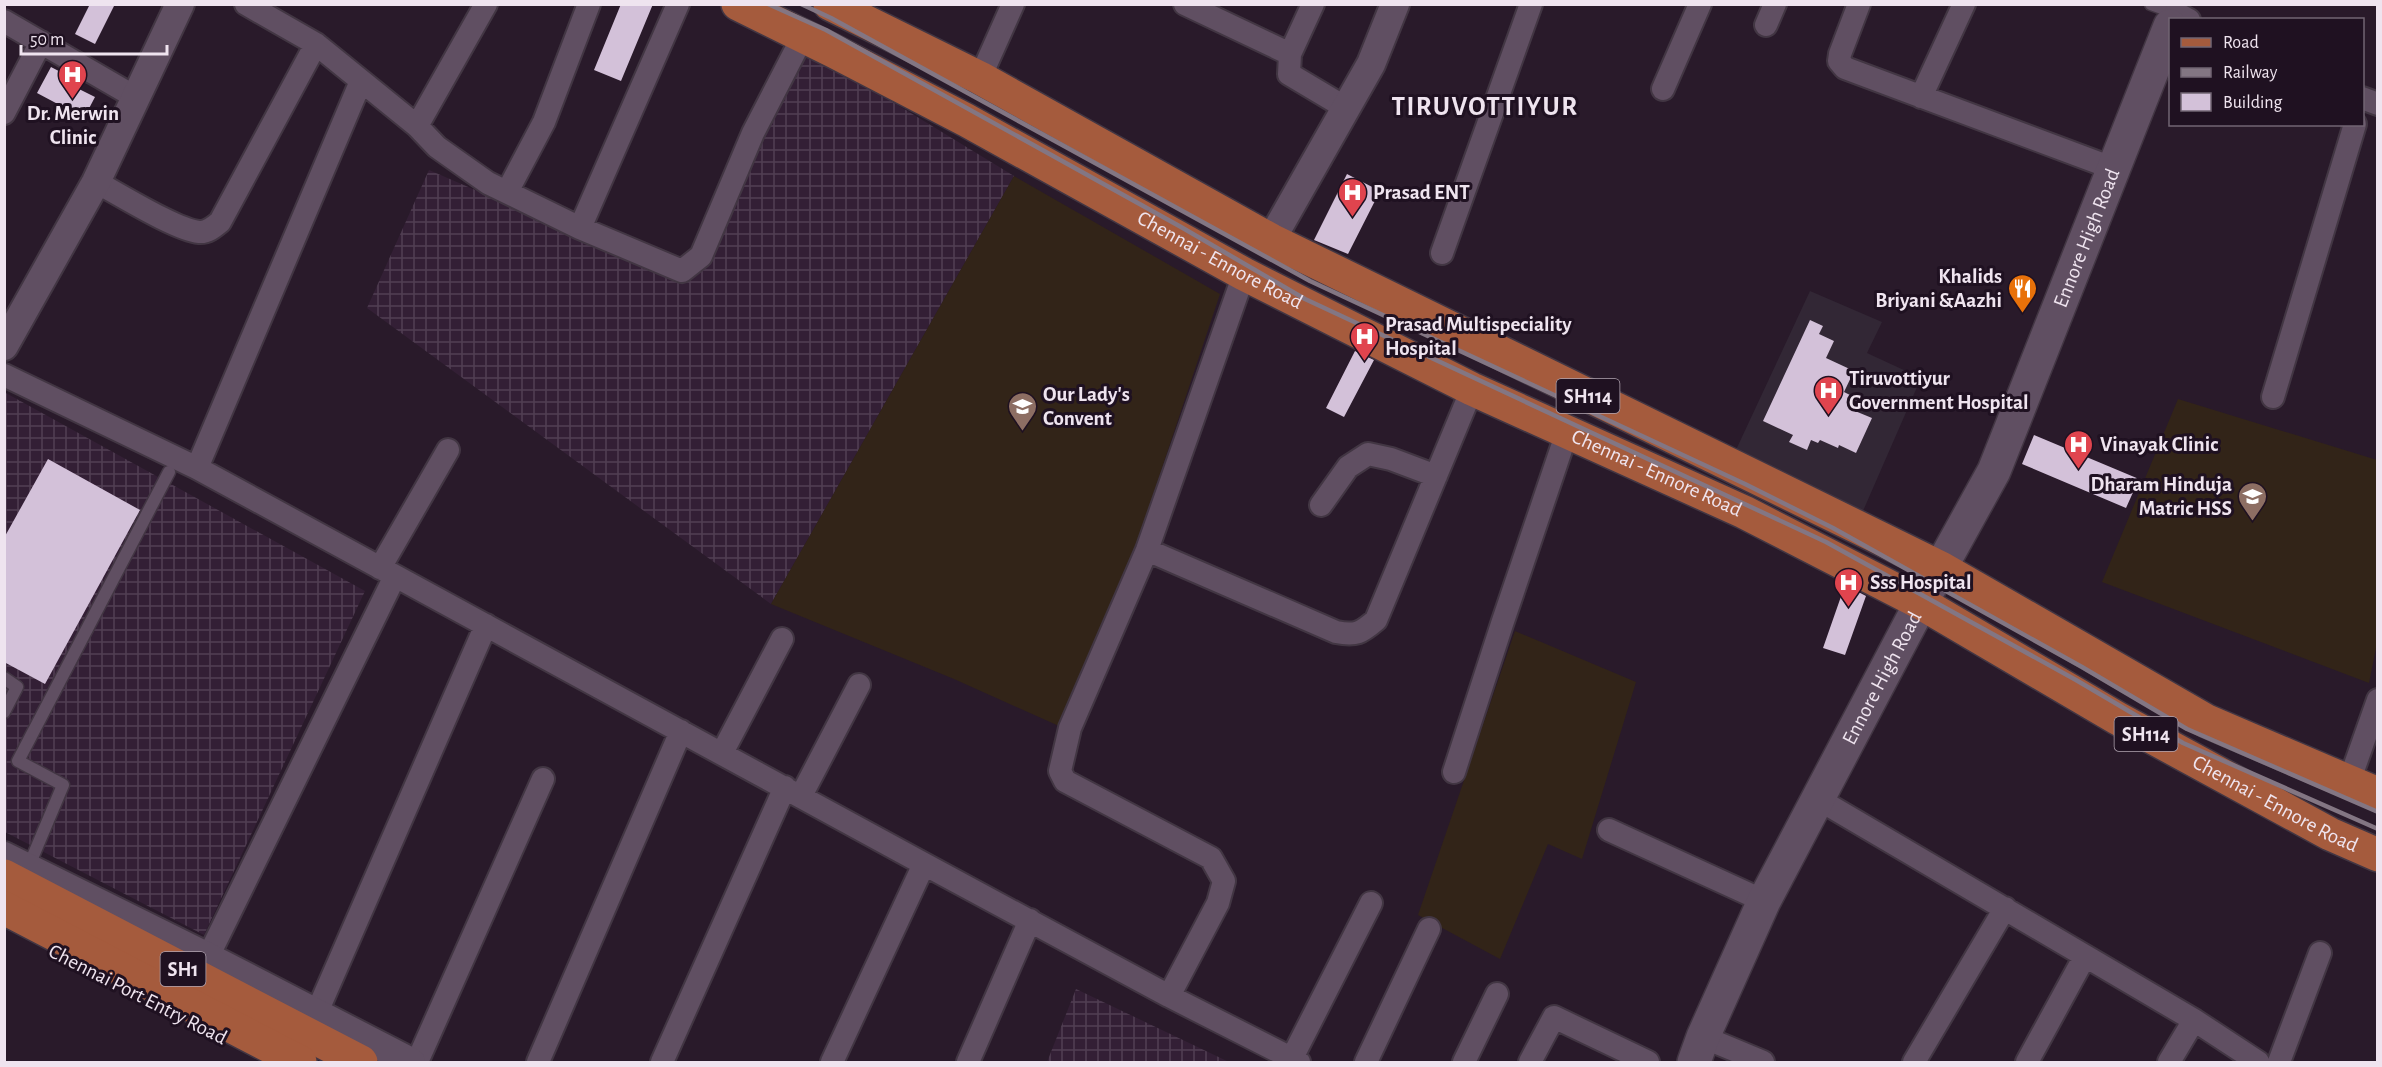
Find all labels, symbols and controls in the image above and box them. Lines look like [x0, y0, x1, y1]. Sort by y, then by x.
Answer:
scale bar [21, 18, 166, 56]
legend [2169, 18, 2364, 126]
text: 50 m [30, 31, 64, 49]
text: Road [2223, 34, 2259, 52]
hospital icon: Dr. Merwin Clinic [57, 58, 89, 100]
text: Railway [2223, 64, 2278, 82]
district label: TIRUVOTTIYUR [1391, 93, 1579, 120]
text: Building [2223, 94, 2283, 112]
place label: Dr. Merwin Clinic [27, 103, 119, 148]
street label: Ennore High Road [2050, 166, 2124, 310]
hospital icon: Prasad ENT [1336, 176, 1368, 218]
place label: Prasad ENT [1373, 182, 1470, 203]
street label: Chennai - Ennore Road [1134, 207, 1306, 313]
place label: Khalids Briyani &Aazhi [1875, 266, 2002, 311]
restaurant icon: Khalids Briyani &Aazhi [2007, 272, 2039, 314]
place label: Prasad Multispeciality Hospital [1385, 314, 1572, 359]
hospital icon: Prasad Multispeciality Hospital [1348, 320, 1380, 362]
place label: Tiruvottiyur Government Hospital [1849, 368, 2029, 413]
hospital icon: Tiruvottiyur Government Hospital [1812, 374, 1844, 416]
road number: SH114 [1556, 379, 1620, 413]
place label: Our Lady's Convent [1043, 384, 1130, 429]
school or university icon: Our Lady's Convent [1006, 390, 1038, 432]
street label: Chennai - Ennore Road [1568, 426, 1745, 521]
hospital icon: Vinayak Clinic [2063, 428, 2095, 470]
place label: Vinayak Clinic [2100, 434, 2218, 455]
place label: Dharam Hinduja Matric HSS [2091, 474, 2232, 519]
school or university icon: Dharam Hinduja Matric HSS [2237, 480, 2269, 522]
hospital icon: Sss Hospital [1833, 566, 1865, 608]
place label: Sss Hospital [1870, 572, 1971, 593]
street label: Ennore High Road [1838, 608, 1926, 748]
road number: SH114 [2114, 717, 2178, 751]
street label: Chennai - Ennore Road [2189, 751, 2362, 856]
street label: Chennai Port Entry Road [45, 940, 230, 1049]
road number: SH1 [160, 952, 206, 986]

